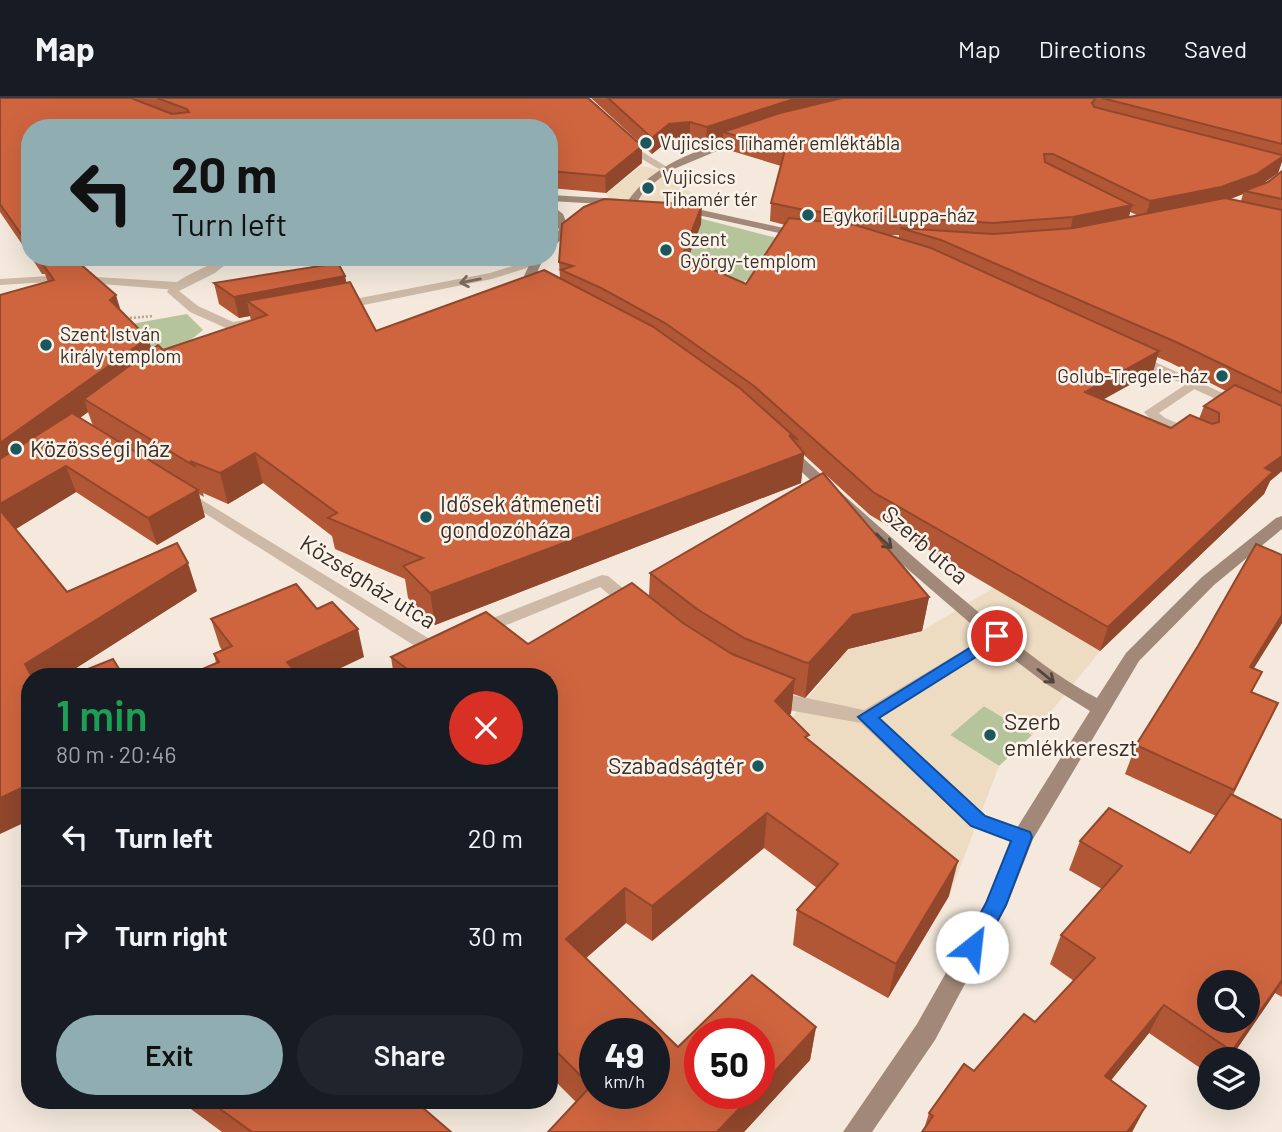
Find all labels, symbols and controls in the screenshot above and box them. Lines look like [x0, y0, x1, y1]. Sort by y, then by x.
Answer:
text: Map [35, 28, 95, 68]
text: Map [958, 34, 1001, 63]
text: Directions [1039, 34, 1146, 63]
text: Saved [1184, 34, 1247, 63]
place label: Vujicsics Tihamér emléktábla [660, 131, 900, 154]
marker: Vujicsics Tihamér emléktábla [638, 135, 654, 151]
text: 20 m [171, 144, 277, 203]
icon: left [56, 147, 147, 238]
place label: Vujicsics Tihamér tér [662, 165, 758, 210]
marker: Vujicsics Tihamér tér [640, 180, 656, 196]
place label: Egykori Luppa-ház [822, 203, 975, 226]
text: Turn left [171, 204, 288, 242]
marker: Egykori Luppa-ház [800, 207, 816, 223]
place label: Szent György-templom [680, 227, 816, 272]
marker: Szent György-templom [658, 242, 674, 258]
one-way arrow [459, 275, 482, 288]
place label: Szent István király templom [60, 322, 181, 367]
marker: Szent István király templom [38, 337, 54, 353]
place label: Golub-Tregele-ház [1057, 364, 1208, 387]
marker: Golub-Tregele-ház [1214, 368, 1230, 384]
place label: Közösségi ház [30, 434, 170, 462]
marker: Közösségi ház [8, 441, 24, 457]
place label: Idősek átmeneti gondozóháza [440, 489, 600, 543]
street label: Szerb utca [877, 499, 975, 589]
marker: Idősek átmeneti gondozóháza [418, 509, 434, 525]
street label: Községház utca [295, 528, 442, 634]
one-way arrow [875, 533, 893, 549]
pin [967, 606, 1027, 666]
icon: arrive [978, 617, 1016, 655]
one-way arrow [1037, 668, 1055, 684]
text: 1 min [56, 689, 148, 739]
button: close [449, 691, 523, 765]
place label: Szerb emlékkereszt [1004, 707, 1138, 761]
marker: Szerb emlékkereszt [982, 727, 998, 743]
text: 80 m · 20:46 [56, 740, 176, 768]
place label: Szabadságtér [608, 751, 745, 779]
marker: Szabadságtér [750, 758, 766, 774]
icon: left [56, 818, 94, 856]
text: Turn left [115, 822, 213, 853]
text: 20 m [468, 822, 523, 853]
position arrow [935, 910, 1009, 984]
icon: right [56, 916, 94, 954]
text: Turn right [115, 920, 228, 951]
text: 30 m [468, 920, 523, 951]
map controls [1197, 970, 1260, 1110]
button: search [1197, 970, 1260, 1033]
button: Exit [56, 1015, 283, 1095]
button: Share [297, 1015, 523, 1095]
speed limit sign: 50 [684, 1018, 775, 1109]
text: 49 [605, 1033, 644, 1075]
button: layers [1197, 1047, 1260, 1110]
text: km/h [604, 1070, 645, 1092]

